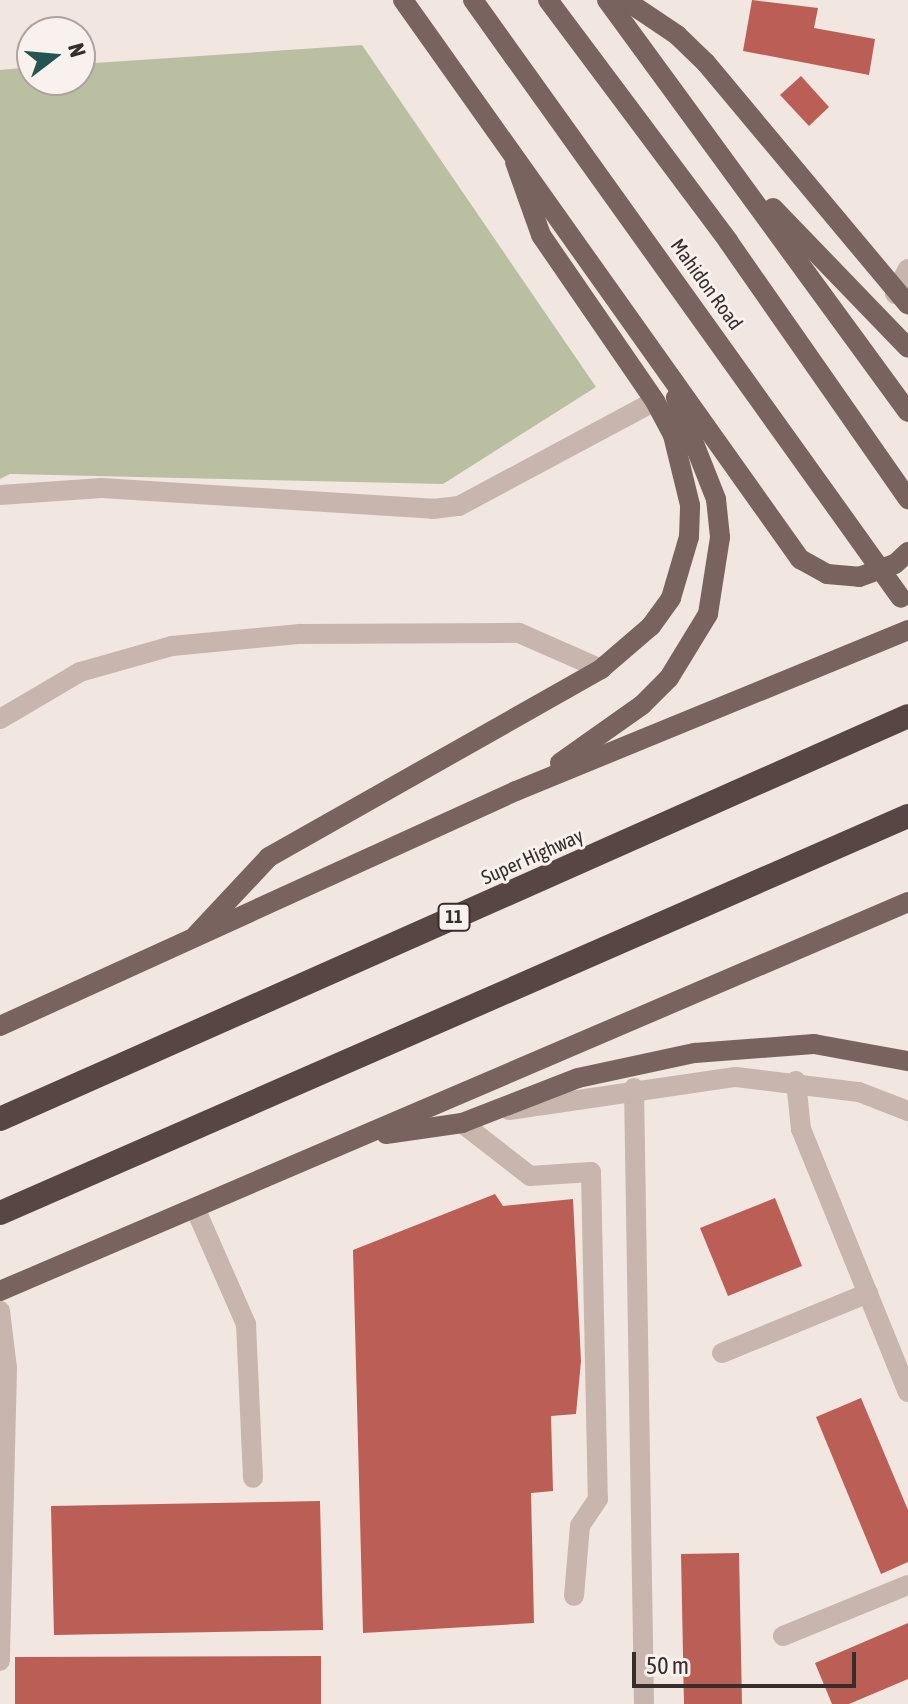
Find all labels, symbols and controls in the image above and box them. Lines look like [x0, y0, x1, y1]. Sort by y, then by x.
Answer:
north arrow [16, 16, 96, 96]
text: N [63, 40, 91, 60]
street label: Mahidon Road [666, 234, 748, 334]
street label: Super Highway [477, 823, 587, 889]
road number: 11 [436, 903, 472, 931]
scale bar [636, 1636, 860, 1686]
text: 50 m [646, 1652, 689, 1679]

